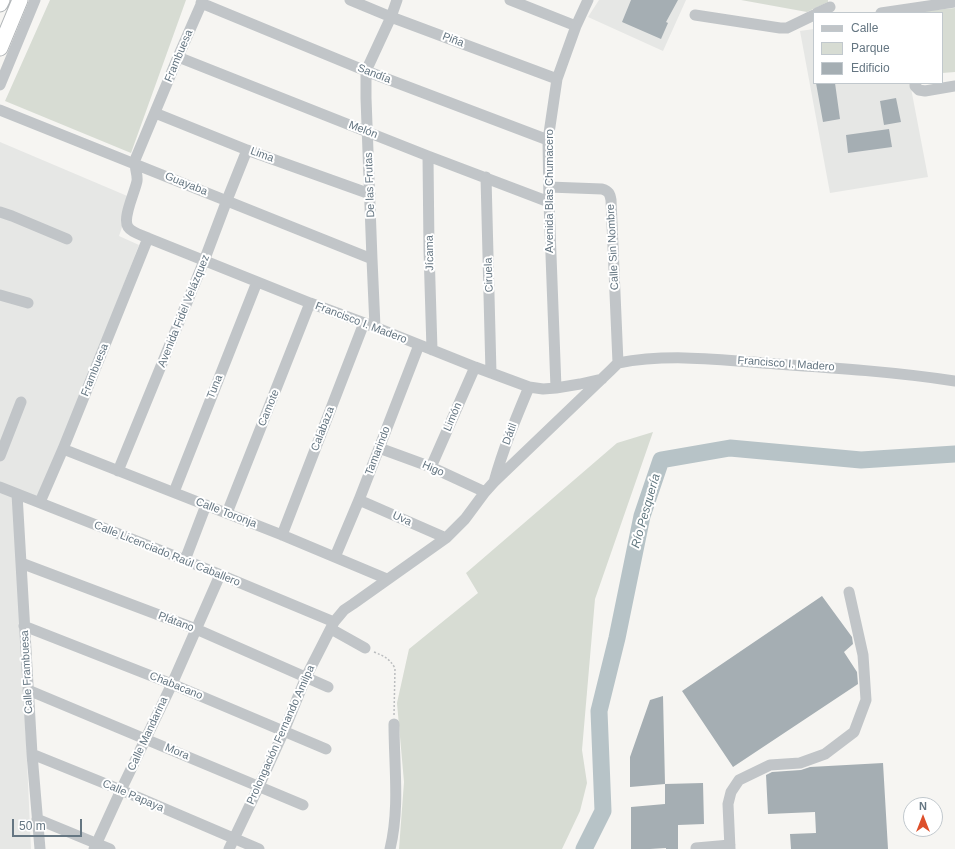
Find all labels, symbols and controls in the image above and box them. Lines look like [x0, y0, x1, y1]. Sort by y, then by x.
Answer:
legend [813, 12, 943, 84]
text: Calle [851, 21, 878, 35]
street label: Frambuesa [162, 28, 196, 84]
street label: Piña [440, 30, 466, 50]
text: Parque [851, 41, 890, 55]
text: Edificio [851, 61, 890, 75]
street label: Sandía [355, 62, 393, 86]
street label: Melón [347, 118, 379, 142]
street label: Avenida Blas Chumacero [543, 129, 557, 253]
street label: Lima [249, 145, 275, 165]
street label: De las Frutas [362, 152, 378, 218]
street label: Guayaba [163, 170, 209, 198]
street label: Calle Sin Nombre [604, 204, 622, 290]
street label: Jícama [423, 235, 437, 271]
street label: Avenida Fidel Velázquez [155, 253, 213, 369]
street label: Ciruela [482, 257, 496, 293]
street label: Francisco I. Madero [313, 299, 409, 347]
street label: Frambuesa [78, 342, 112, 398]
street label: Francisco I. Madero [737, 354, 835, 374]
street label: Tuna [204, 373, 226, 401]
street label: Camote [256, 388, 282, 428]
street label: Limón [441, 401, 465, 433]
street label: Calabaza [309, 405, 337, 453]
street label: Dátil [500, 421, 520, 447]
street label: Tamarindo [363, 425, 393, 477]
street label: Higo [420, 459, 446, 479]
water label: Río Pesquería [629, 472, 663, 550]
street label: Calle Toronja [194, 495, 258, 531]
street label: Uva [390, 509, 414, 529]
street label: Calle Licenciado Raúl Caballero [92, 519, 242, 589]
street label: Plátano [156, 609, 196, 635]
street label: Calle Frambuesa [18, 630, 36, 714]
street label: Prolongación Fernando Amilpa [244, 663, 318, 807]
street label: Chabacano [147, 669, 205, 703]
street label: Calle Mandarina [125, 695, 171, 773]
street label: Mora [163, 741, 191, 763]
street label: Calle Papaya [100, 777, 166, 815]
north arrow [903, 797, 943, 837]
text: N [919, 800, 927, 812]
scale bar [14, 811, 84, 837]
text: 50 m [19, 819, 46, 833]

